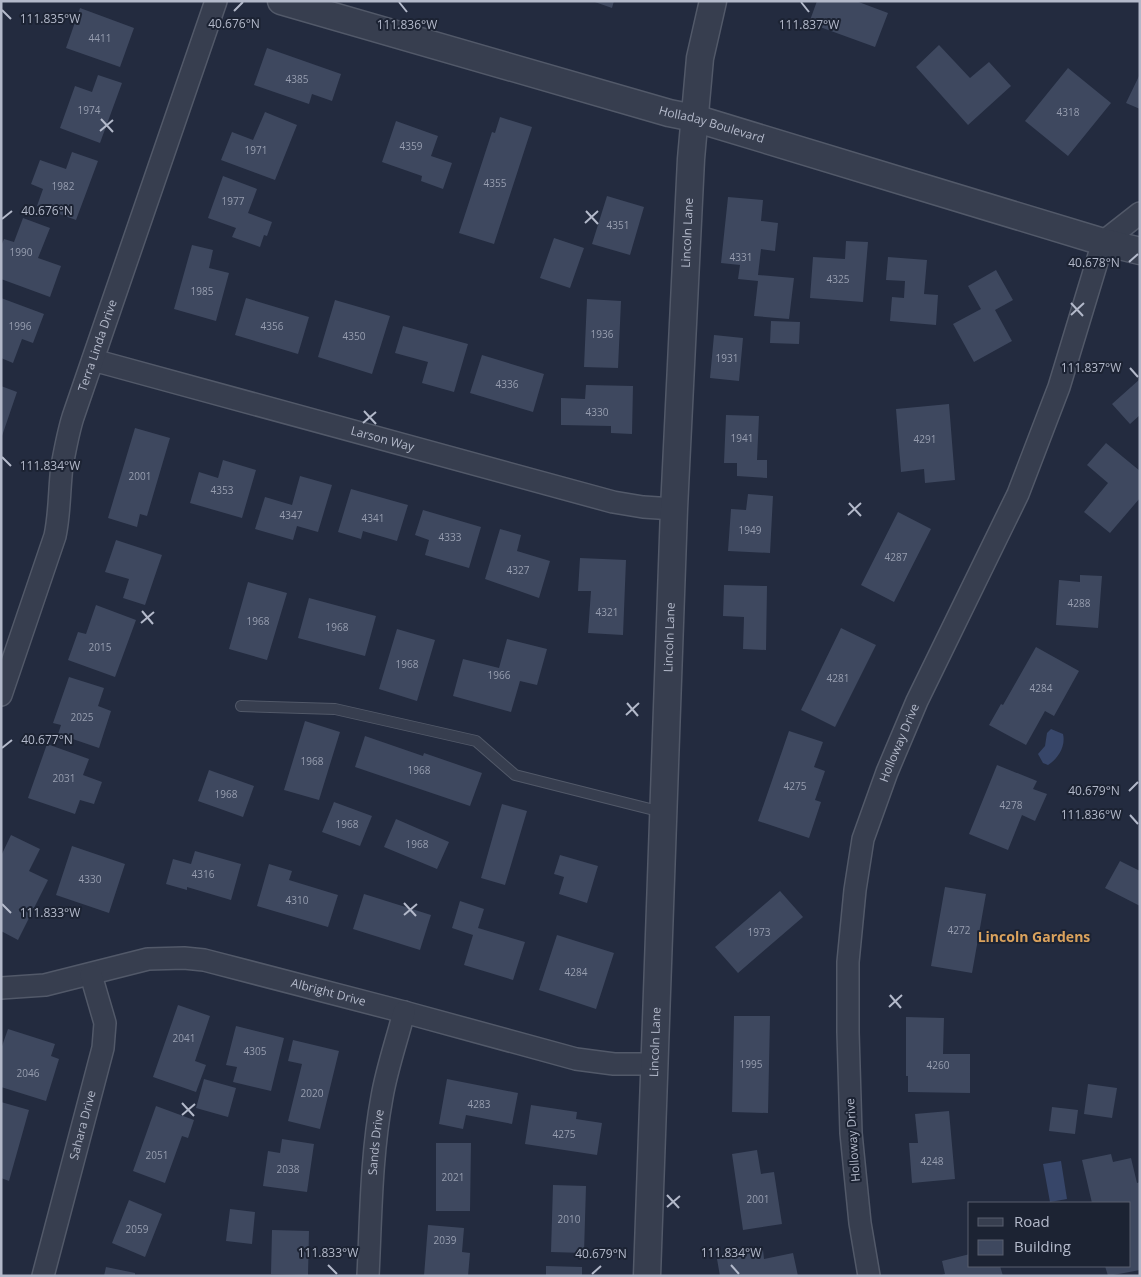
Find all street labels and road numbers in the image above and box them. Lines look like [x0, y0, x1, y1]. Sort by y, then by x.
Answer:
street label: Holladay Boulevard [657, 101, 767, 147]
street label: Lincoln Lane [677, 197, 697, 268]
street label: Terra Linda Drive [73, 297, 121, 394]
street label: Larson Way [349, 422, 417, 456]
street label: Lincoln Lane [659, 602, 679, 673]
street label: Holloway Drive [875, 701, 923, 784]
street label: Albright Drive [289, 974, 368, 1010]
street label: Lincoln Lane [645, 1007, 664, 1077]
street label: Sahara Drive [65, 1088, 100, 1162]
street label: Holloway Drive [841, 1097, 864, 1182]
street label: Sands Drive [364, 1108, 388, 1176]

